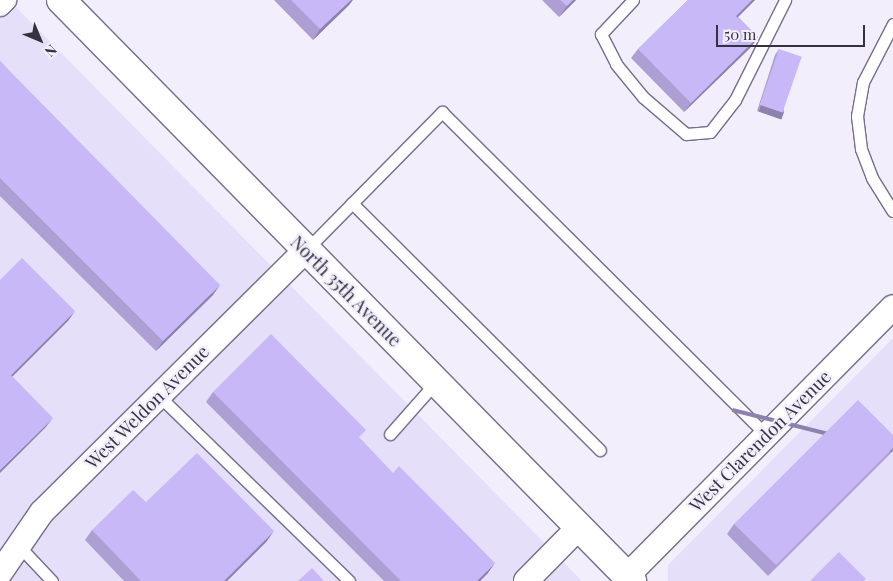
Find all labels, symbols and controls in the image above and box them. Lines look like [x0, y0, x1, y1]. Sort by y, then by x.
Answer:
north arrow [15, 15, 65, 65]
scale bar [718, 15, 867, 47]
text: 50 m [724, 24, 756, 44]
text: N [41, 41, 61, 61]
street label: North 35th Avenue [286, 231, 406, 351]
street label: West Weldon Avenue [80, 340, 214, 474]
street label: West Clarendon Avenue [684, 365, 836, 517]

